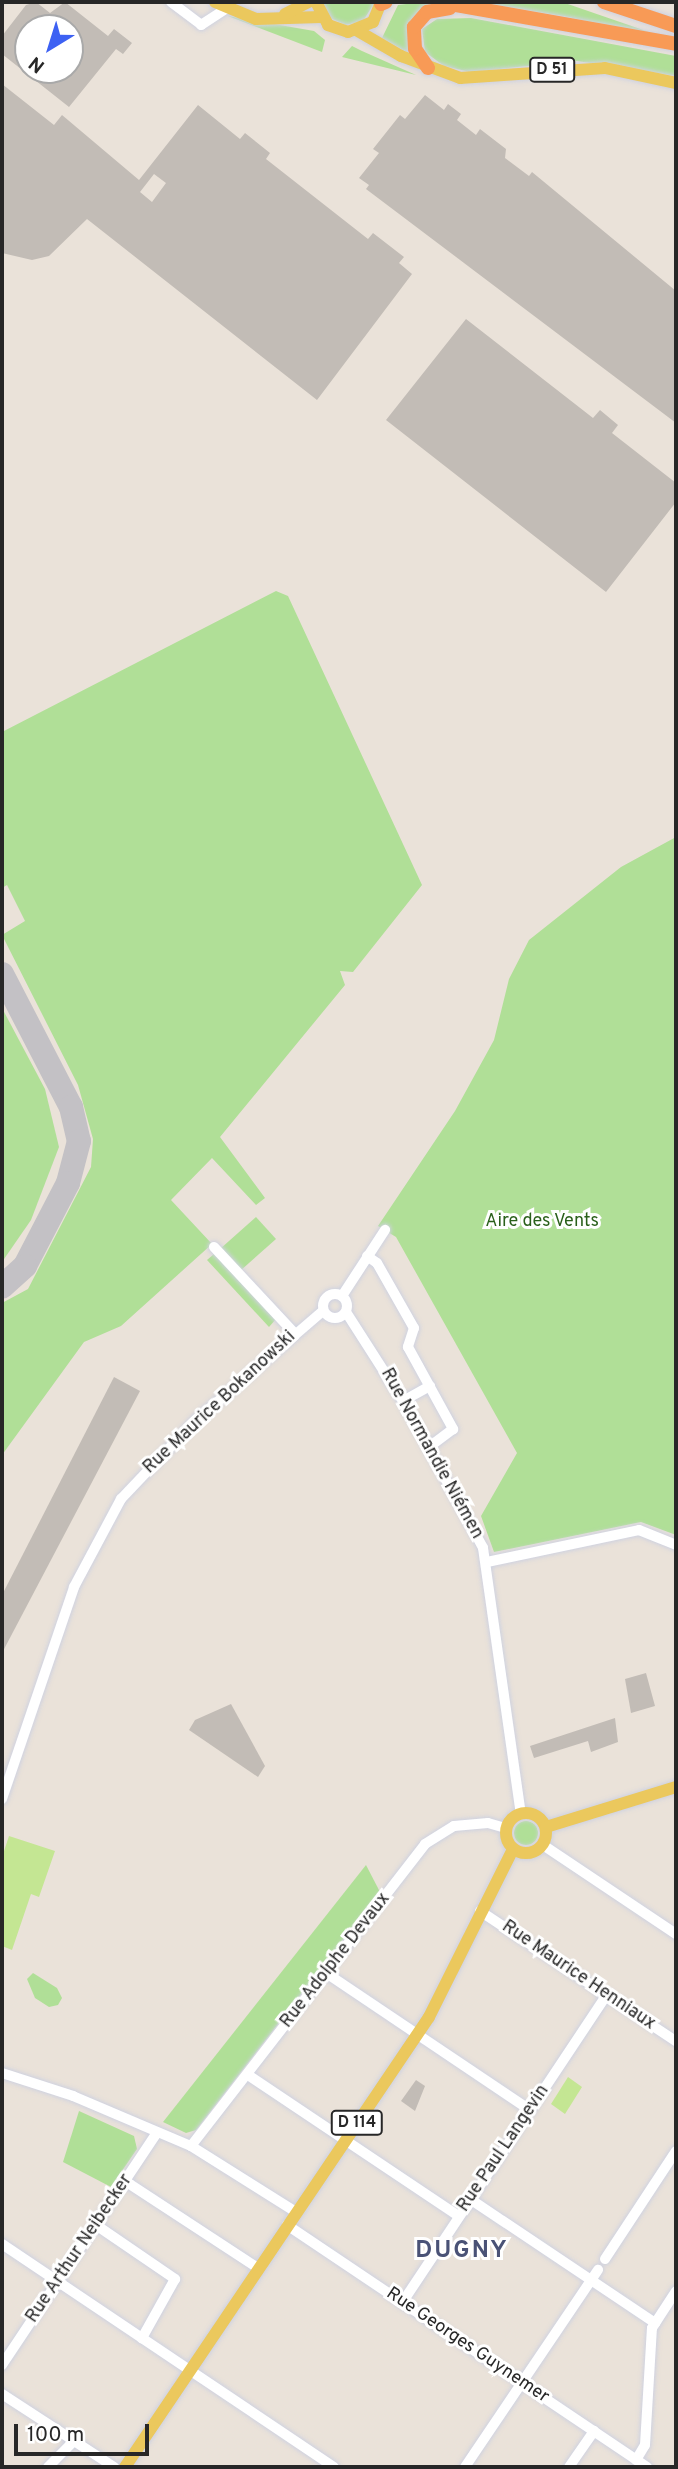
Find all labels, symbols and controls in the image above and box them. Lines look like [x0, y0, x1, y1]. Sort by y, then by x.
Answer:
north arrow [14, 14, 84, 84]
text: N [25, 50, 50, 78]
road number: D 51 [528, 58, 576, 82]
park label: Aire des Vents [485, 1211, 599, 1233]
street label: Rue Maurice Bokanowski [139, 1327, 301, 1479]
street label: Rue Normandie Niémen [375, 1365, 487, 1543]
street label: Rue Adolphe Devaux [276, 1889, 396, 2033]
street label: Rue Maurice Henniaux [497, 1917, 659, 2035]
street label: Rue Paul Langevin [453, 2081, 555, 2217]
road number: D 114 [331, 2110, 383, 2136]
street label: Rue Arthur Neibecker [22, 2170, 138, 2328]
district label: DUGNY [416, 2238, 508, 2266]
street label: Rue Georges Guynemer [381, 2283, 553, 2409]
scale bar [18, 2410, 152, 2454]
text: 100 m [27, 2422, 84, 2449]

